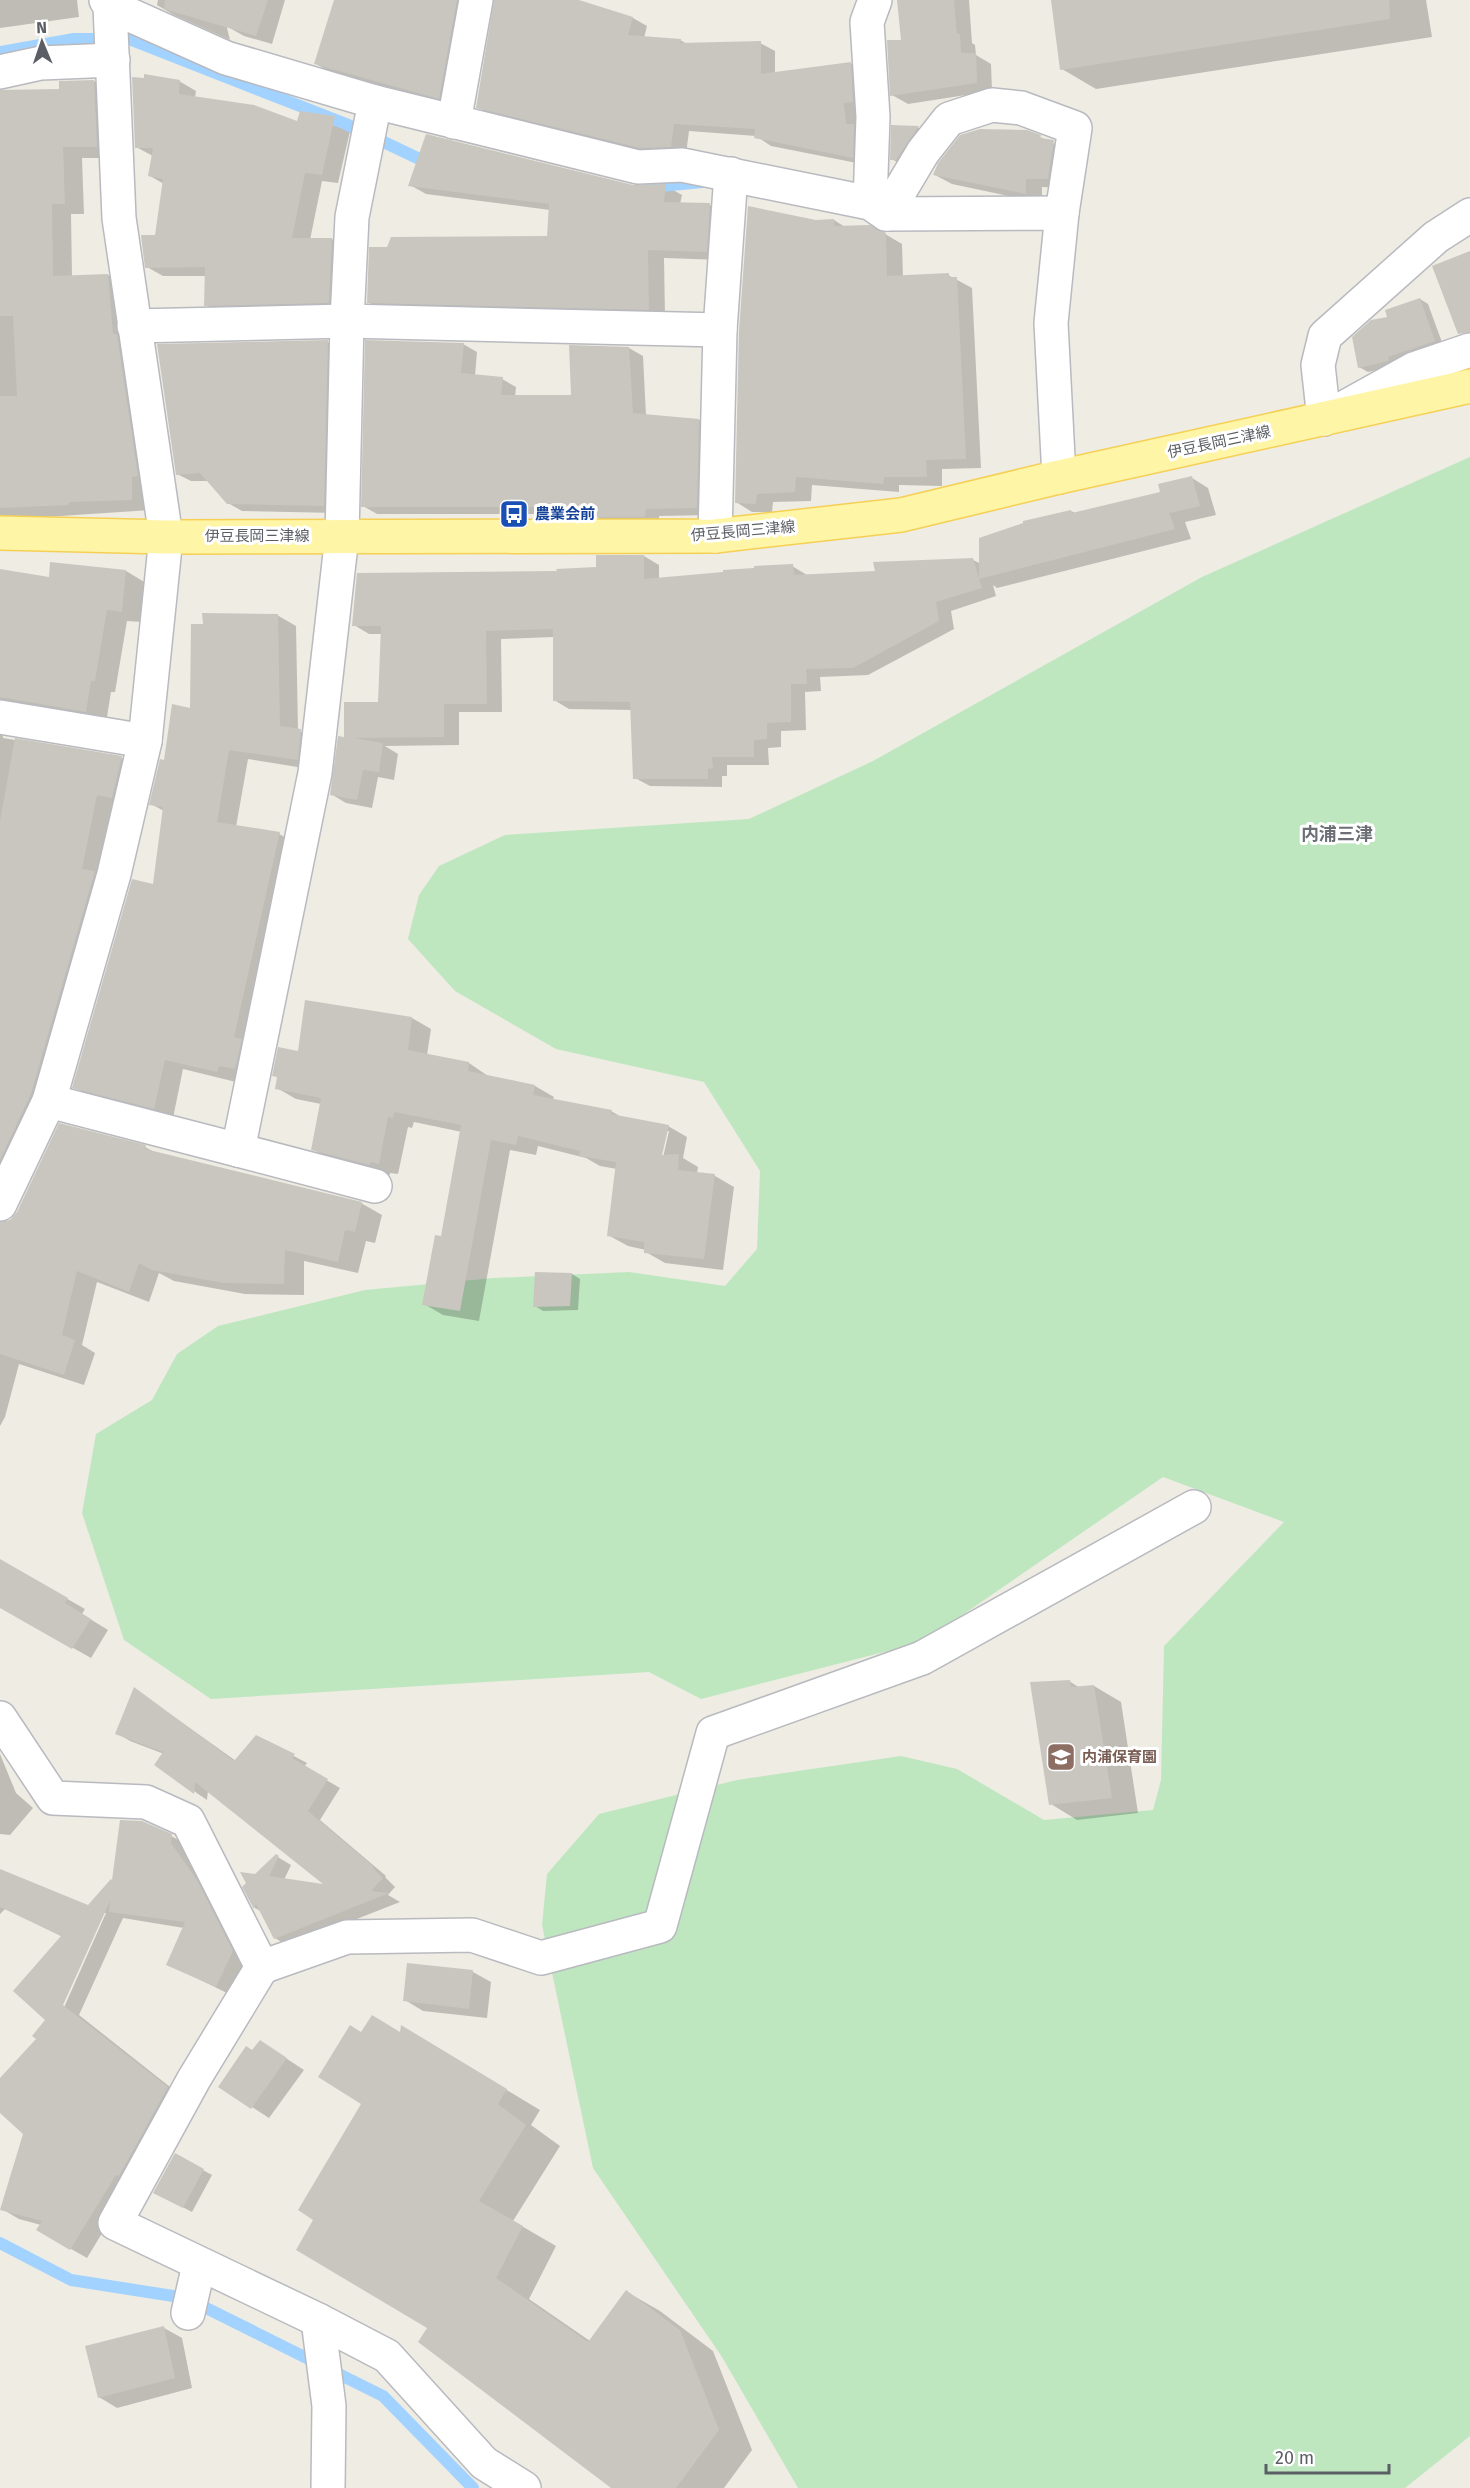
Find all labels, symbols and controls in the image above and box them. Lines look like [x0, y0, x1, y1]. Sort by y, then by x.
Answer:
north arrow [12, 12, 72, 72]
text: N [36, 18, 47, 37]
street label: 伊豆長岡三津線 [1166, 422, 1272, 462]
bus stop icon: 農業会前 [498, 498, 530, 530]
place label: 農業会前 [535, 505, 595, 523]
street label: 伊豆長岡三津線 [690, 517, 796, 545]
street label: 伊豆長岡三津線 [204, 527, 310, 545]
district label: 内浦三津 [1301, 823, 1373, 845]
school or university icon: 内浦保育園 [1045, 1741, 1077, 1773]
place label: 内浦保育園 [1082, 1748, 1157, 1766]
scale bar [1266, 2437, 1389, 2475]
text: 20 m [1275, 2447, 1314, 2469]

